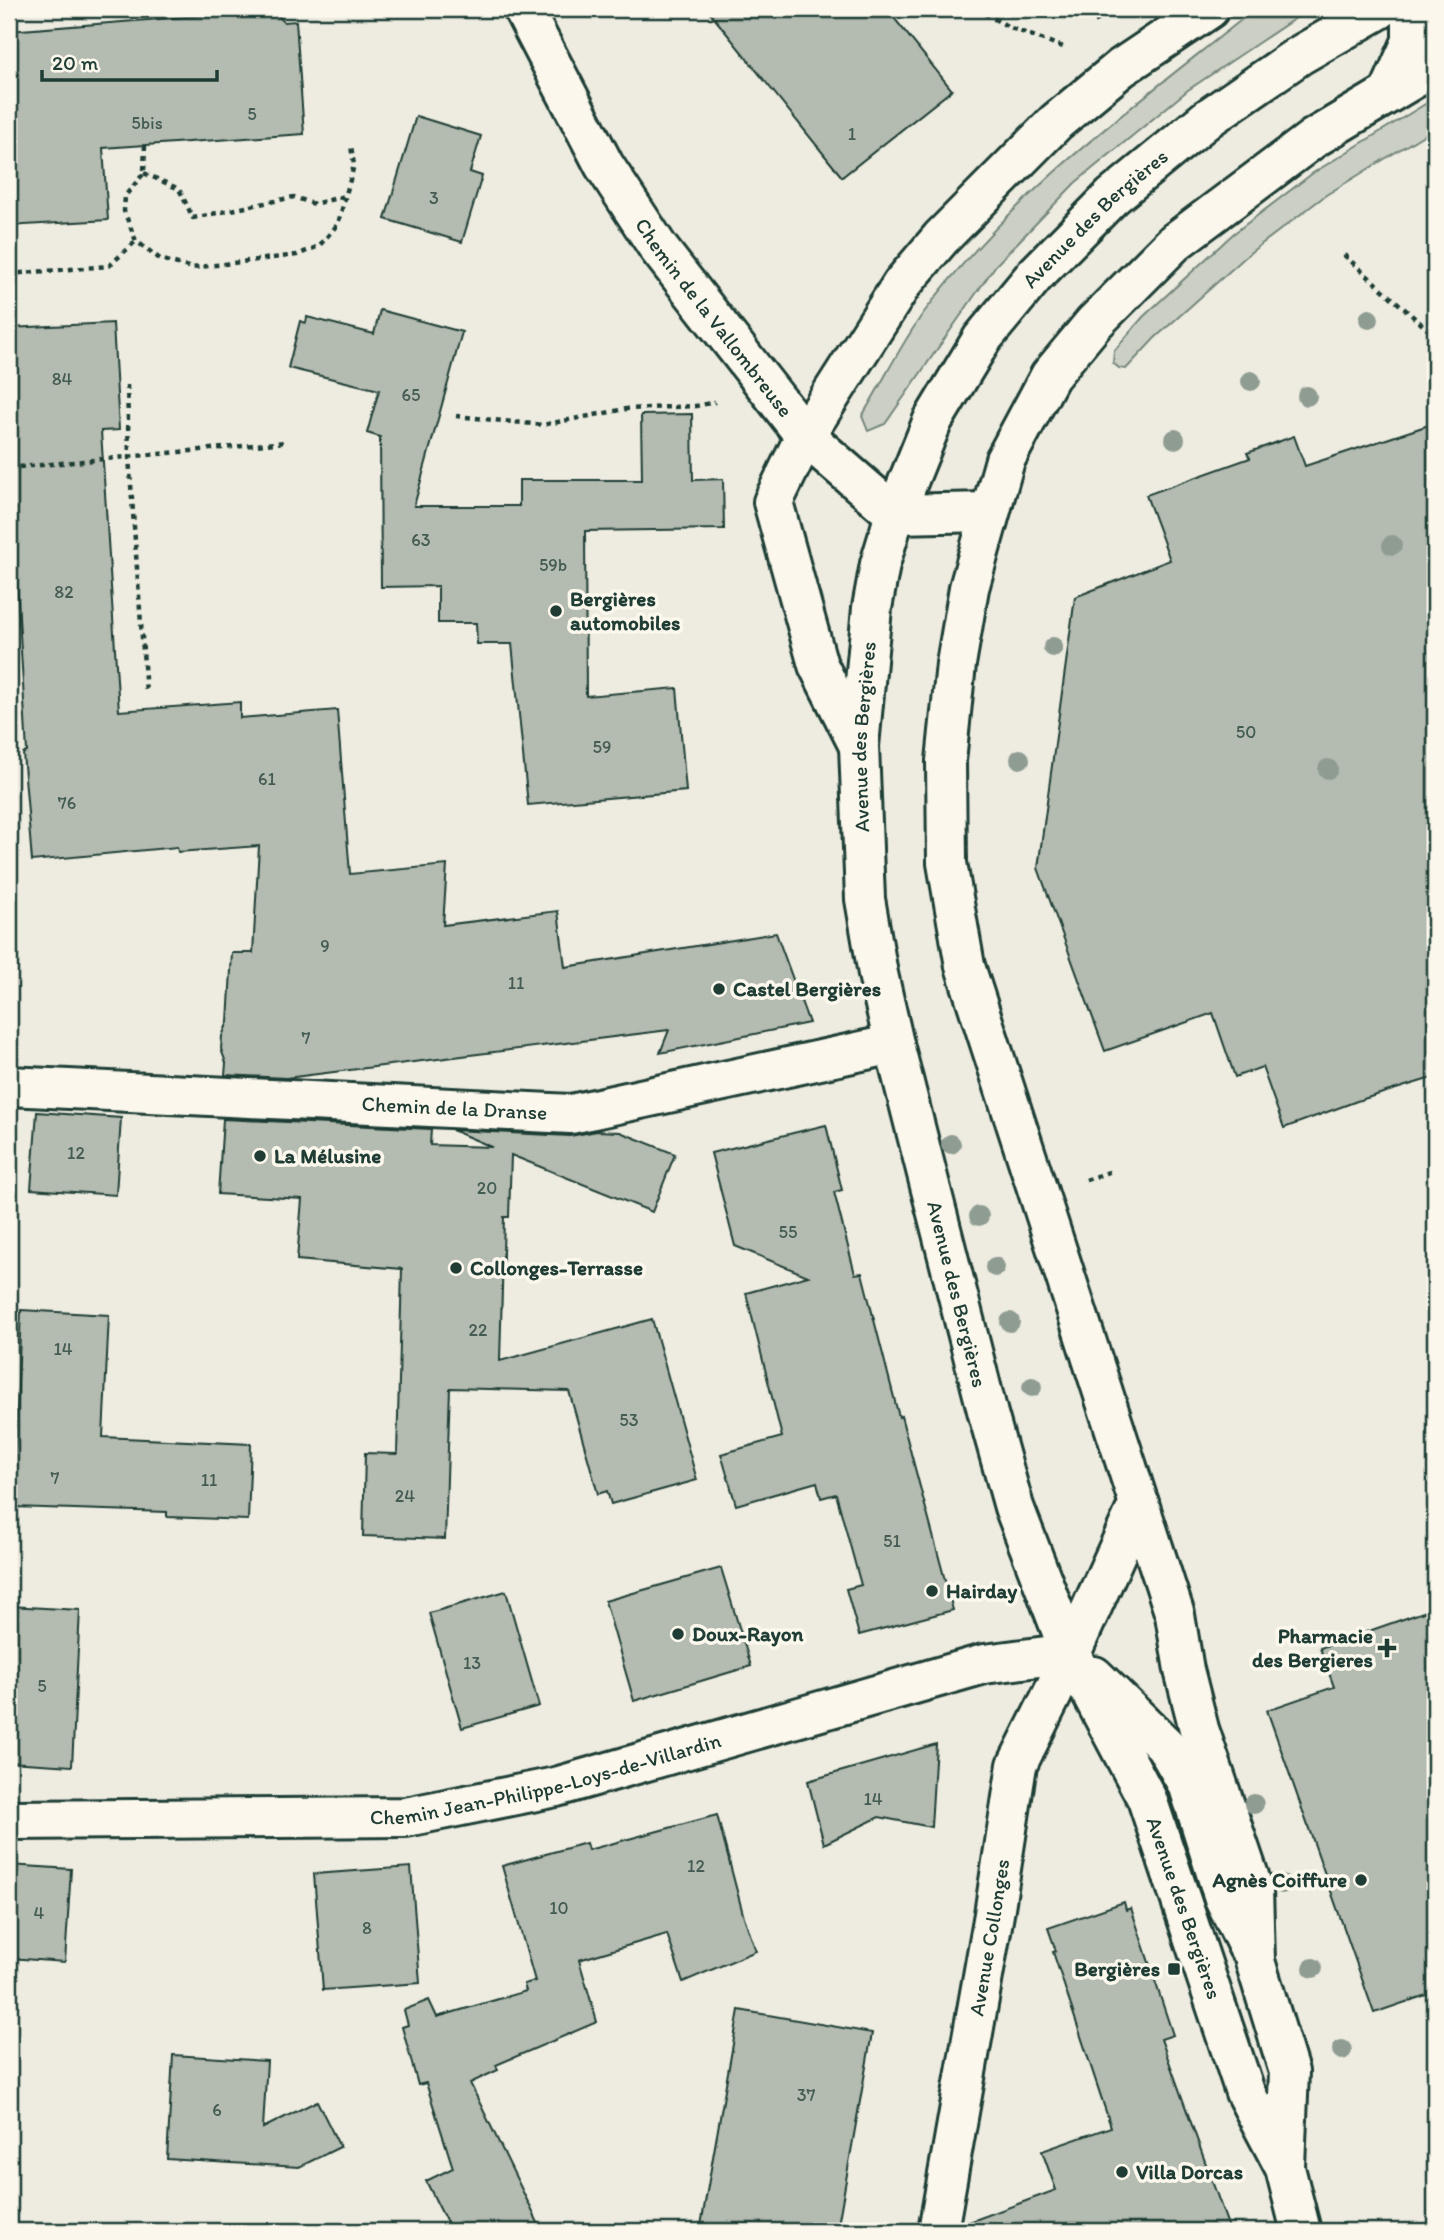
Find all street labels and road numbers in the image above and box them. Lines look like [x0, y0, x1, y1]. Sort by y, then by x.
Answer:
street label: Avenue des Bergières [1017, 143, 1173, 293]
street label: Chemin de la Vallombreuse [630, 213, 798, 422]
street label: Avenue des Bergières [846, 640, 881, 833]
street label: Chemin de la Dranse [361, 1091, 548, 1125]
street label: Avenue des Bergières [922, 1198, 993, 1390]
street label: Chemin Jean-Philippe-Loys-de-Villardin [370, 1727, 724, 1829]
street label: Avenue des Bergières [1142, 1813, 1227, 2002]
street label: Avenue Collonges [963, 1857, 1014, 2018]

